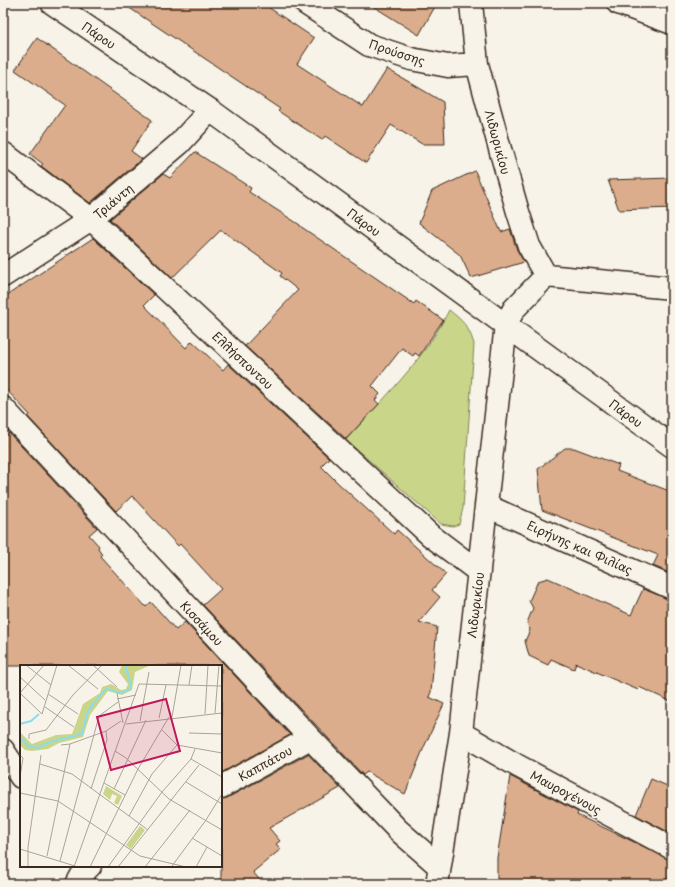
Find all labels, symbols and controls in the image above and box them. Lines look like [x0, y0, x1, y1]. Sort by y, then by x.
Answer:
street label: Πάρου [78, 17, 120, 53]
street label: Προύσσης [367, 34, 427, 70]
street label: Λιδωρικίου [481, 108, 515, 176]
street label: Τριάντη [89, 179, 137, 223]
street label: Πάρου [344, 204, 385, 240]
street label: Ελλήσποντου [208, 327, 278, 393]
street label: Πάρου [606, 395, 647, 431]
street label: Ειρήνης και Φιλίας [524, 516, 636, 578]
street label: Λιδωρικίου [462, 571, 488, 639]
street label: Κισσάμου [176, 596, 228, 650]
inset map [20, 665, 222, 867]
street label: Καππάτου [235, 741, 295, 785]
street label: Μαυρογένους [527, 766, 605, 818]

